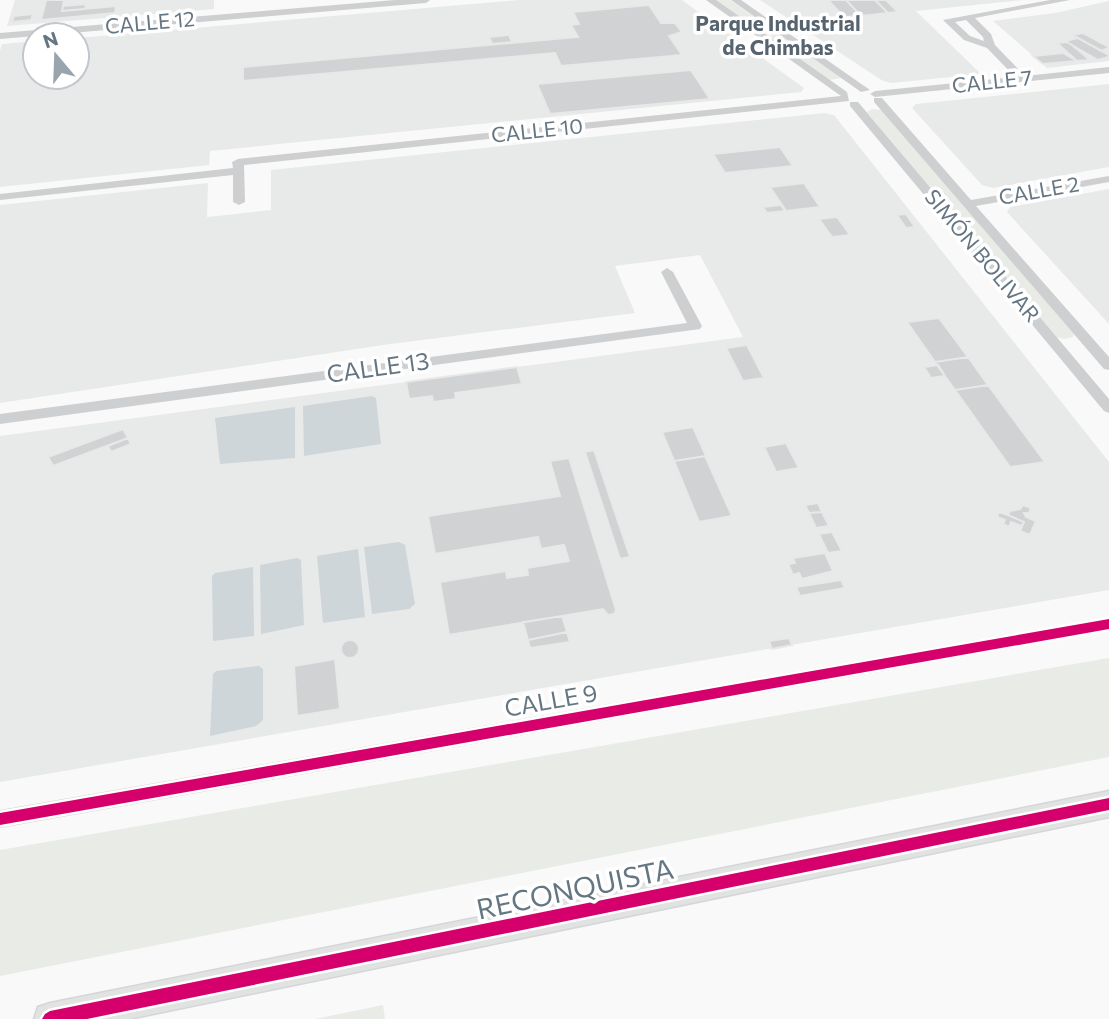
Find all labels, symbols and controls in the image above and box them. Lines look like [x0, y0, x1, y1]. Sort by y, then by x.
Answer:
street label: CALLE 12 [104, 5, 196, 38]
district label: Parque Industrial de Chimbas [695, 10, 861, 59]
north arrow [21, 21, 91, 91]
text: N [40, 26, 61, 53]
street label: CALLE 7 [951, 64, 1033, 97]
street label: CALLE 10 [490, 112, 584, 147]
street label: CALLE 2 [997, 170, 1081, 209]
street label: SIMÓN BOLIVAR [921, 184, 1046, 326]
street label: CALLE 13 [325, 345, 431, 388]
street label: CALLE 9 [502, 677, 599, 722]
street label: RECONQUISTA [473, 851, 676, 926]

